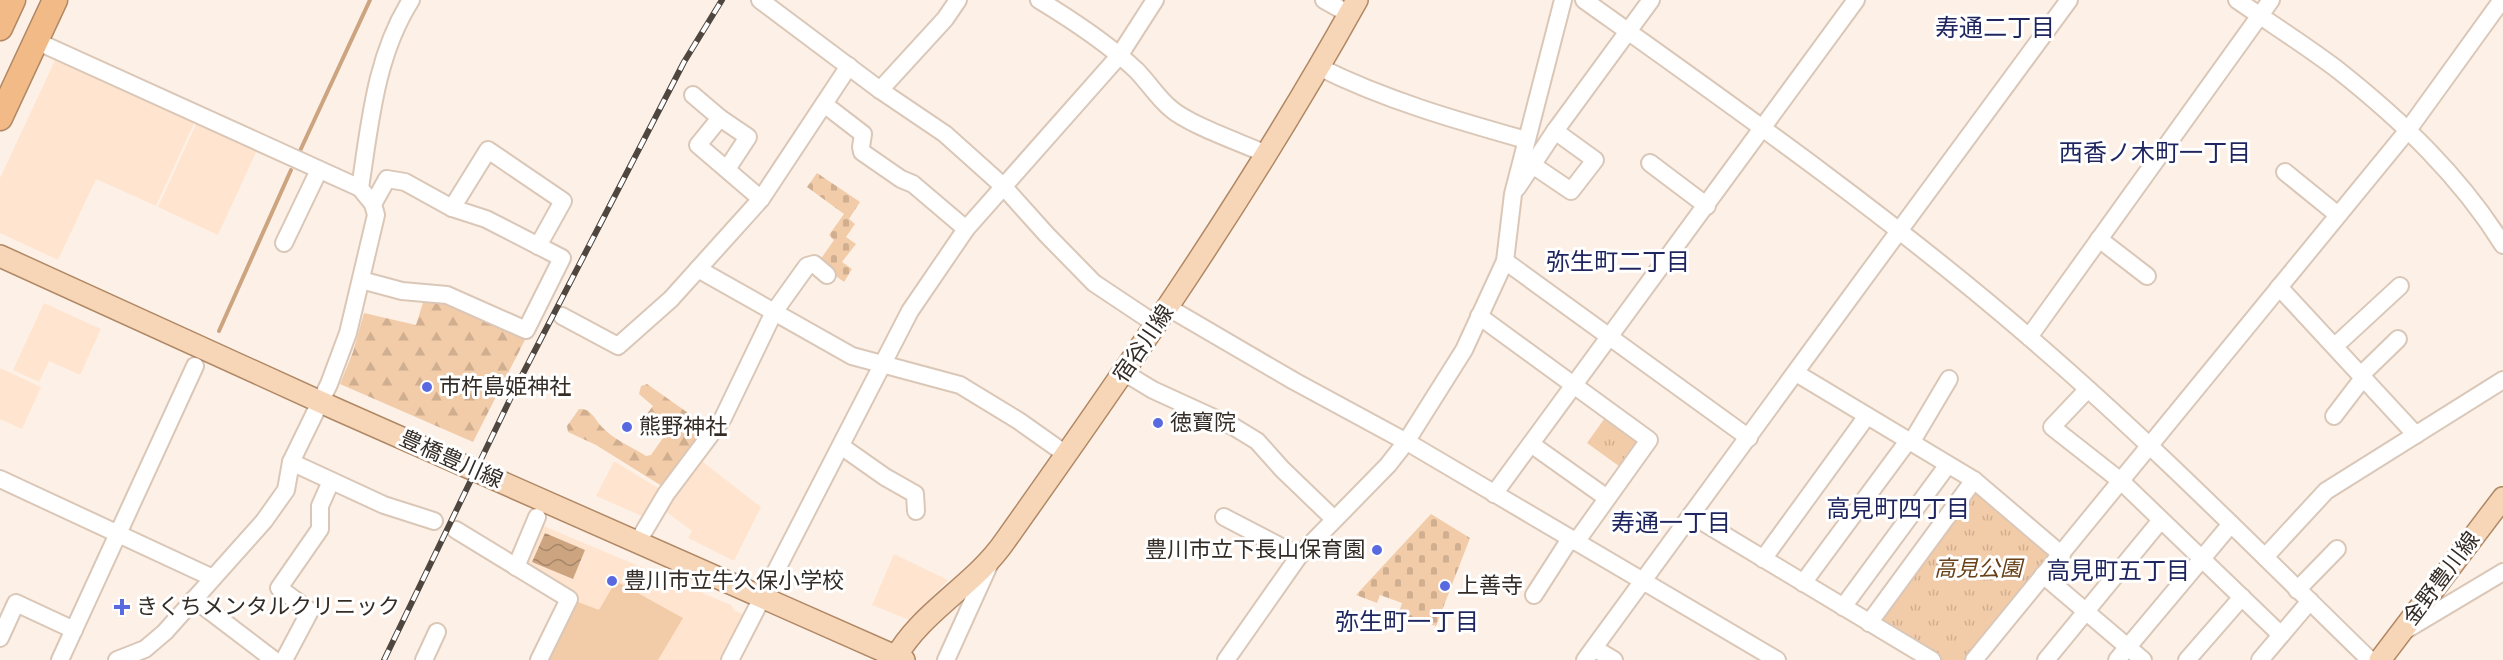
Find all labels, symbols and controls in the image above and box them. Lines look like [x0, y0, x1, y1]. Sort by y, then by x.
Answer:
district label: 寿通二丁目 [1935, 11, 2055, 47]
district label: 西香ノ木町一丁目 [2059, 136, 2251, 172]
district label: 弥生町二丁目 [1546, 245, 1690, 281]
street label: 宿谷川線 [1106, 298, 1182, 390]
place label: 市杵島姫神社 [439, 371, 571, 404]
marker: 市杵島姫神社 [420, 380, 434, 394]
place label: 徳寶院 [1170, 407, 1236, 440]
place label: 熊野神社 [639, 411, 727, 444]
marker: 徳寶院 [1151, 416, 1165, 430]
marker: 熊野神社 [620, 420, 634, 434]
street label: 豊橋豊川線 [394, 423, 508, 497]
district label: 高見町四丁目 [1826, 492, 1970, 528]
district label: 寿通一丁目 [1611, 506, 1731, 542]
street label: 金野豊川線 [2396, 525, 2488, 633]
place label: 豊川市立下長山保育園 [1145, 534, 1365, 567]
marker: 豊川市立下長山保育園 [1370, 543, 1384, 557]
park label: 高見公園 [1934, 553, 2025, 586]
district label: 高見町五丁目 [2046, 554, 2190, 590]
place label: 豊川市立牛久保小学校 [624, 565, 844, 598]
place label: 上善寺 [1457, 570, 1523, 603]
marker: 豊川市立牛久保小学校 [605, 574, 619, 588]
marker: 上善寺 [1438, 579, 1452, 593]
place label: きくちメンタルクリニック [136, 591, 400, 624]
marker: きくちメンタルクリニック [113, 598, 131, 616]
district label: 弥生町一丁目 [1335, 605, 1479, 641]

